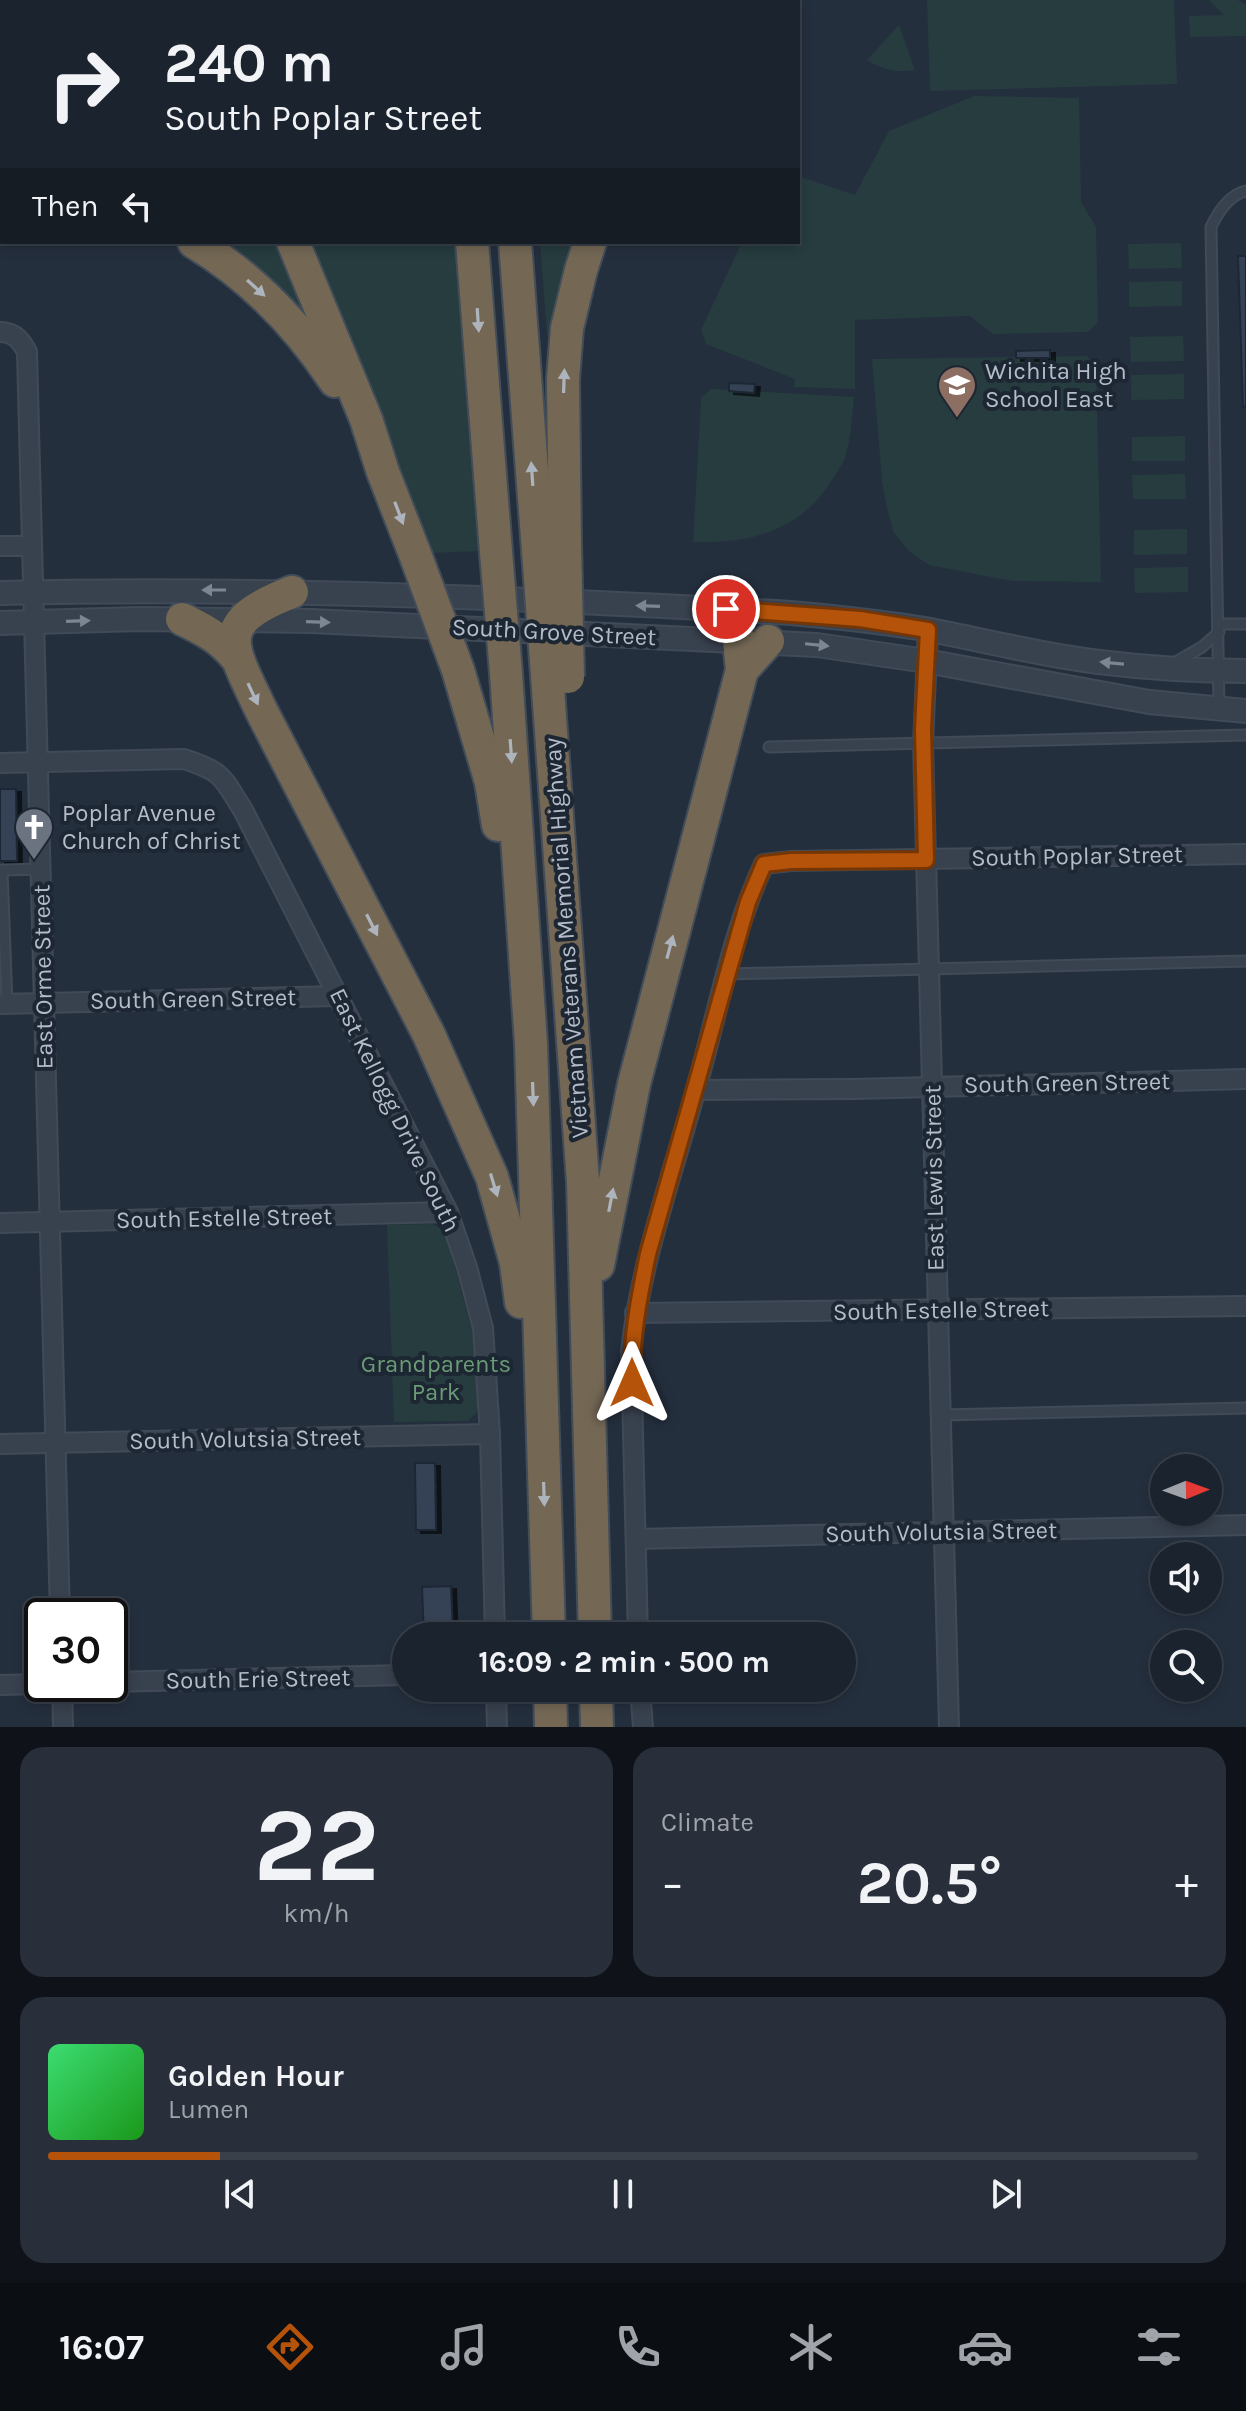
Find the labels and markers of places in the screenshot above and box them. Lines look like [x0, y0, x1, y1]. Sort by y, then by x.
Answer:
place label: Wichita High School East [985, 357, 1127, 413]
school or university icon: Wichita High School East [936, 364, 978, 419]
pin [692, 575, 760, 643]
place label: Poplar Avenue Church of Christ [62, 799, 241, 855]
church icon: Poplar Avenue Church of Christ [13, 806, 55, 861]

